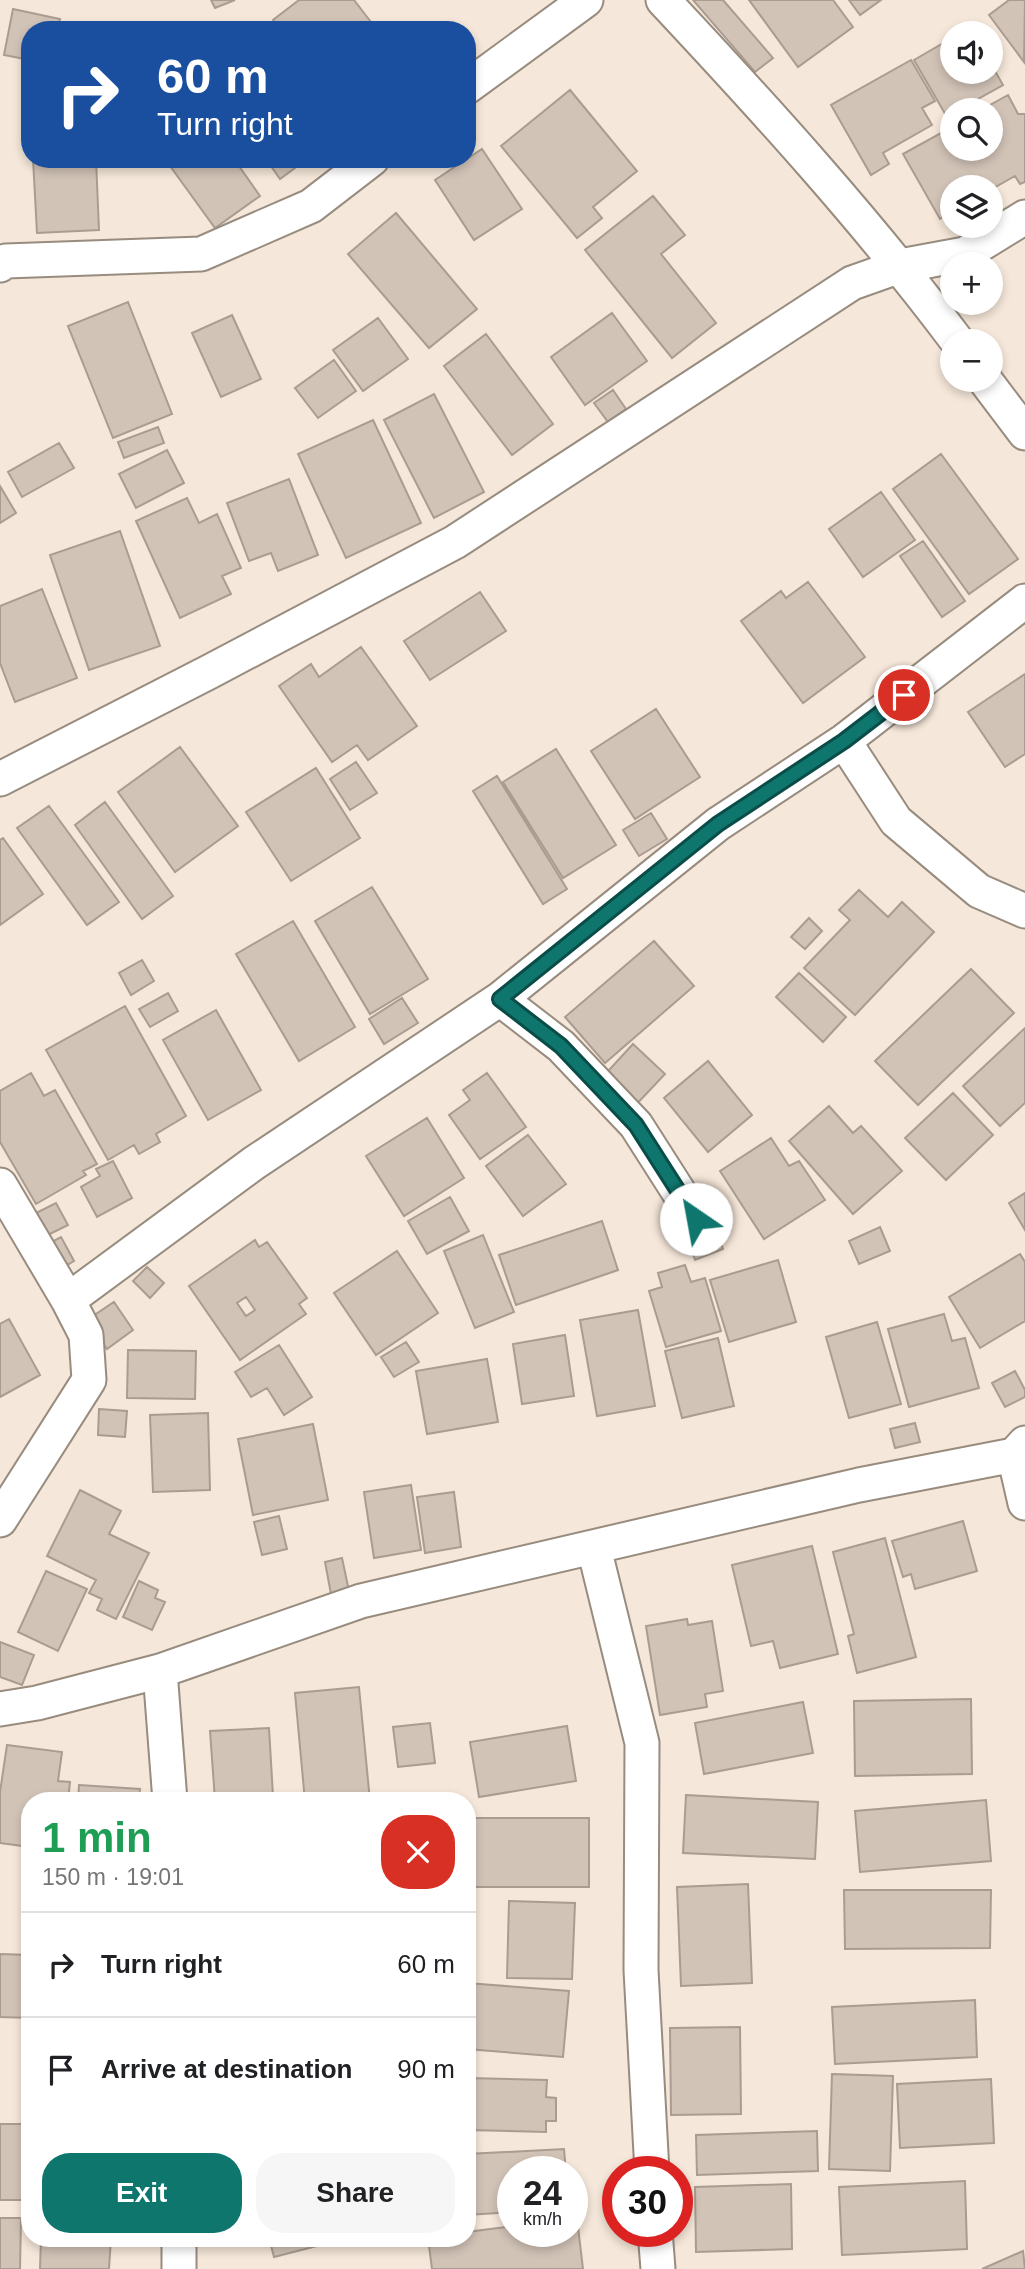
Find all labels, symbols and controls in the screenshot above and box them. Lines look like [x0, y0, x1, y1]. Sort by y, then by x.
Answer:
map controls [940, 21, 1003, 392]
button: sound [940, 21, 1003, 84]
icon: right [42, 49, 133, 140]
text: 60 m [157, 49, 269, 103]
button: search [940, 98, 1003, 161]
text: Turn right [157, 106, 293, 142]
button: layers [940, 175, 1003, 238]
button: + [940, 252, 1003, 315]
button: − [940, 329, 1003, 392]
pin [874, 665, 934, 725]
icon: arrive [885, 676, 923, 714]
position arrow [659, 1182, 733, 1256]
text: 1 min [42, 1814, 152, 1861]
button: close [381, 1815, 455, 1889]
text: 150 m · 19:01 [42, 1864, 184, 1890]
icon: right [42, 1946, 80, 1984]
text: Turn right [101, 1949, 222, 1979]
text: 60 m [397, 1949, 455, 1979]
icon: arrive [42, 2051, 80, 2089]
text: Arrive at destination [101, 2054, 352, 2084]
text: 90 m [397, 2054, 455, 2084]
button: Exit [42, 2153, 242, 2233]
button: Share [256, 2153, 455, 2233]
speed limit sign: 30 [602, 2156, 693, 2247]
text: 24 [523, 2173, 562, 2212]
text: km/h [523, 2209, 562, 2229]

